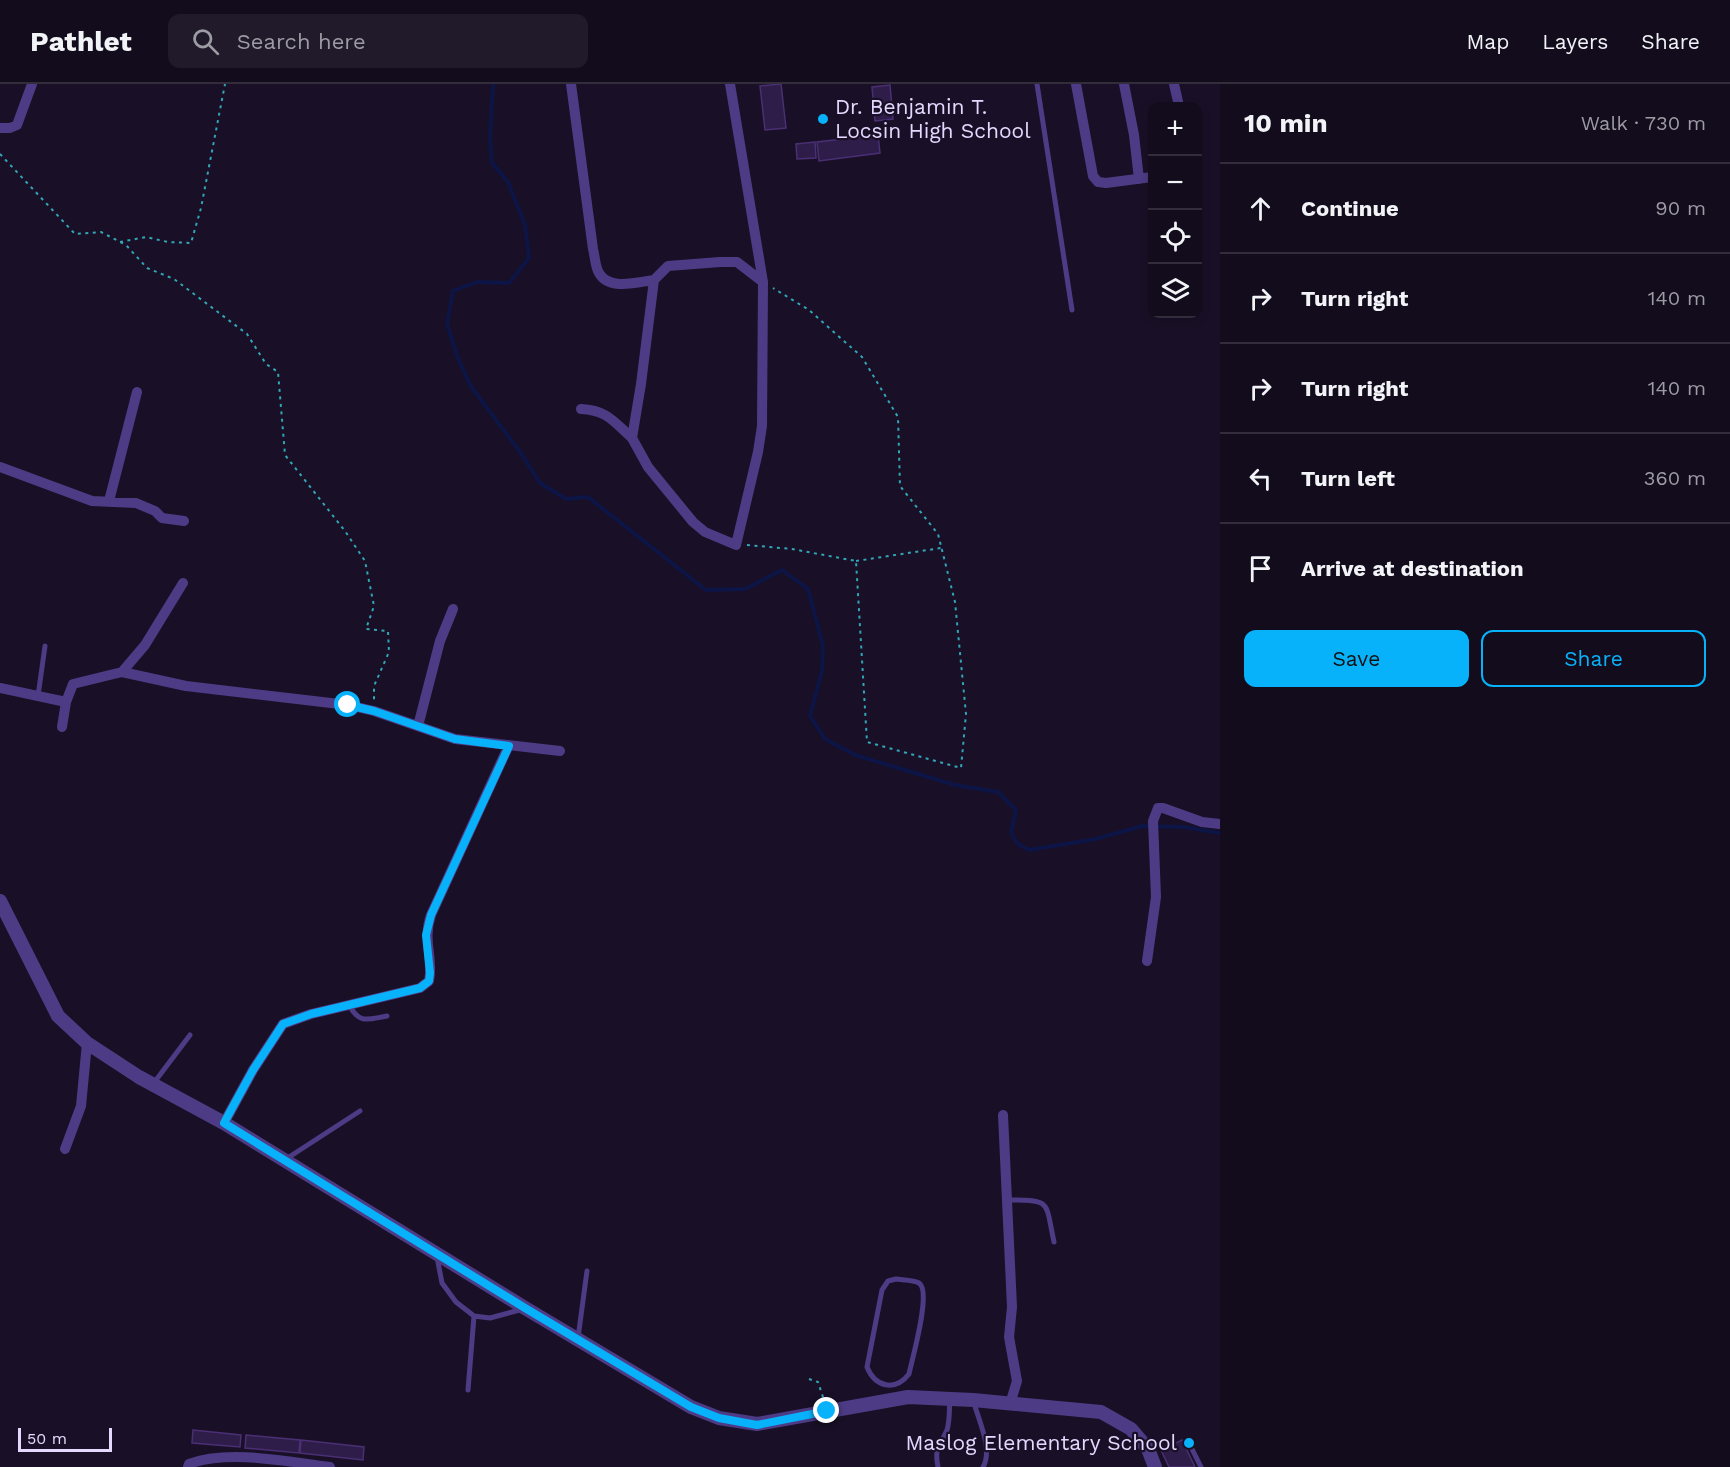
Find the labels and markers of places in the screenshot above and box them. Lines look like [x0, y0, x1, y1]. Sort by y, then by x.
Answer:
place label: Dr. Benjamin T. Locsin High School [835, 94, 1031, 143]
marker: Dr. Benjamin T. Locsin High School [816, 112, 830, 126]
place label: Maslog Elementary School [905, 1430, 1178, 1455]
marker: Maslog Elementary School [1182, 1436, 1196, 1450]

